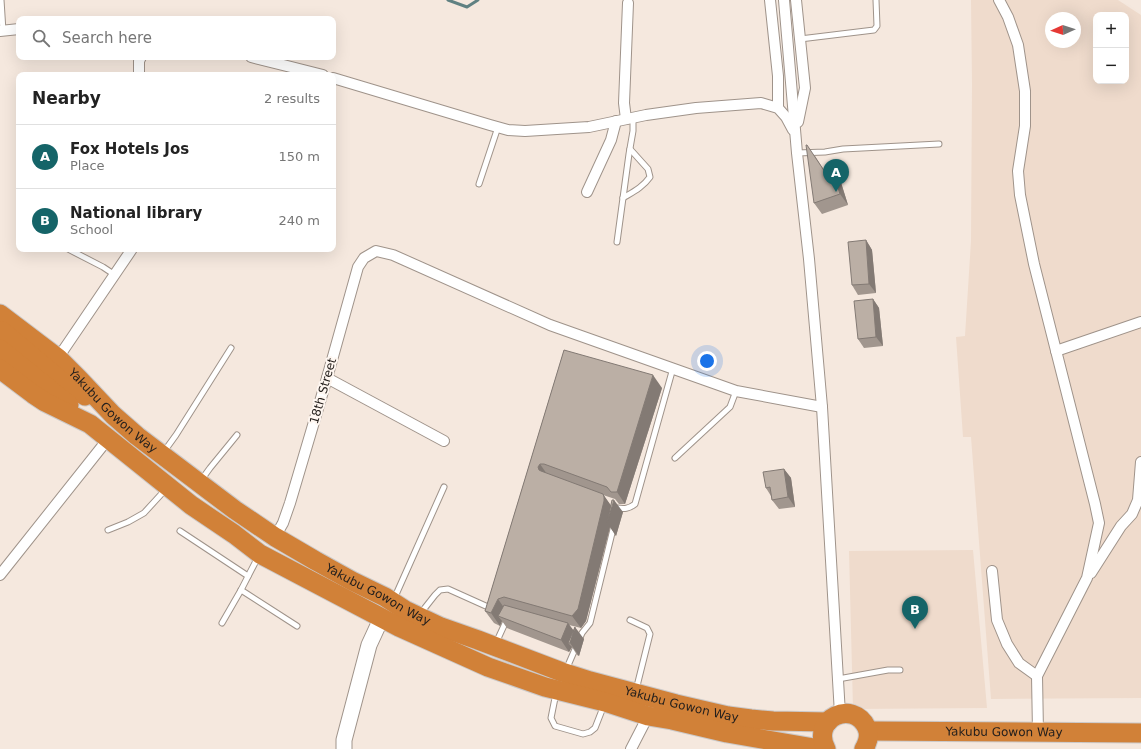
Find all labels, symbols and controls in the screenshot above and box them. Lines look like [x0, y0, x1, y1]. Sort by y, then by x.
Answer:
north arrow [1045, 12, 1081, 48]
map controls [1093, 12, 1129, 84]
button: + [1093, 12, 1129, 48]
search box [16, 16, 336, 60]
icon: search [30, 27, 52, 49]
text: Search here [62, 29, 152, 47]
button: − [1093, 48, 1129, 84]
text: Nearby [32, 88, 101, 108]
text: 2 results [264, 91, 320, 106]
text: Fox Hotels Jos [70, 140, 189, 158]
text: A [40, 149, 50, 164]
text: 150 m [278, 149, 320, 164]
text: Place [70, 158, 105, 173]
pin: A [823, 159, 849, 192]
text: National library [70, 204, 202, 222]
text: B [40, 213, 50, 228]
text: 240 m [278, 213, 320, 228]
text: School [70, 222, 113, 237]
your location [697, 351, 717, 371]
street label: 18th Street [307, 356, 339, 426]
street label: Yakubu Gowon Way [65, 365, 160, 456]
street label: Yakubu Gowon Way [322, 560, 433, 628]
pin: B [902, 596, 928, 629]
street label: Yakubu Gowon Way [622, 683, 739, 724]
street label: Yakubu Gowon Way [944, 725, 1063, 739]

